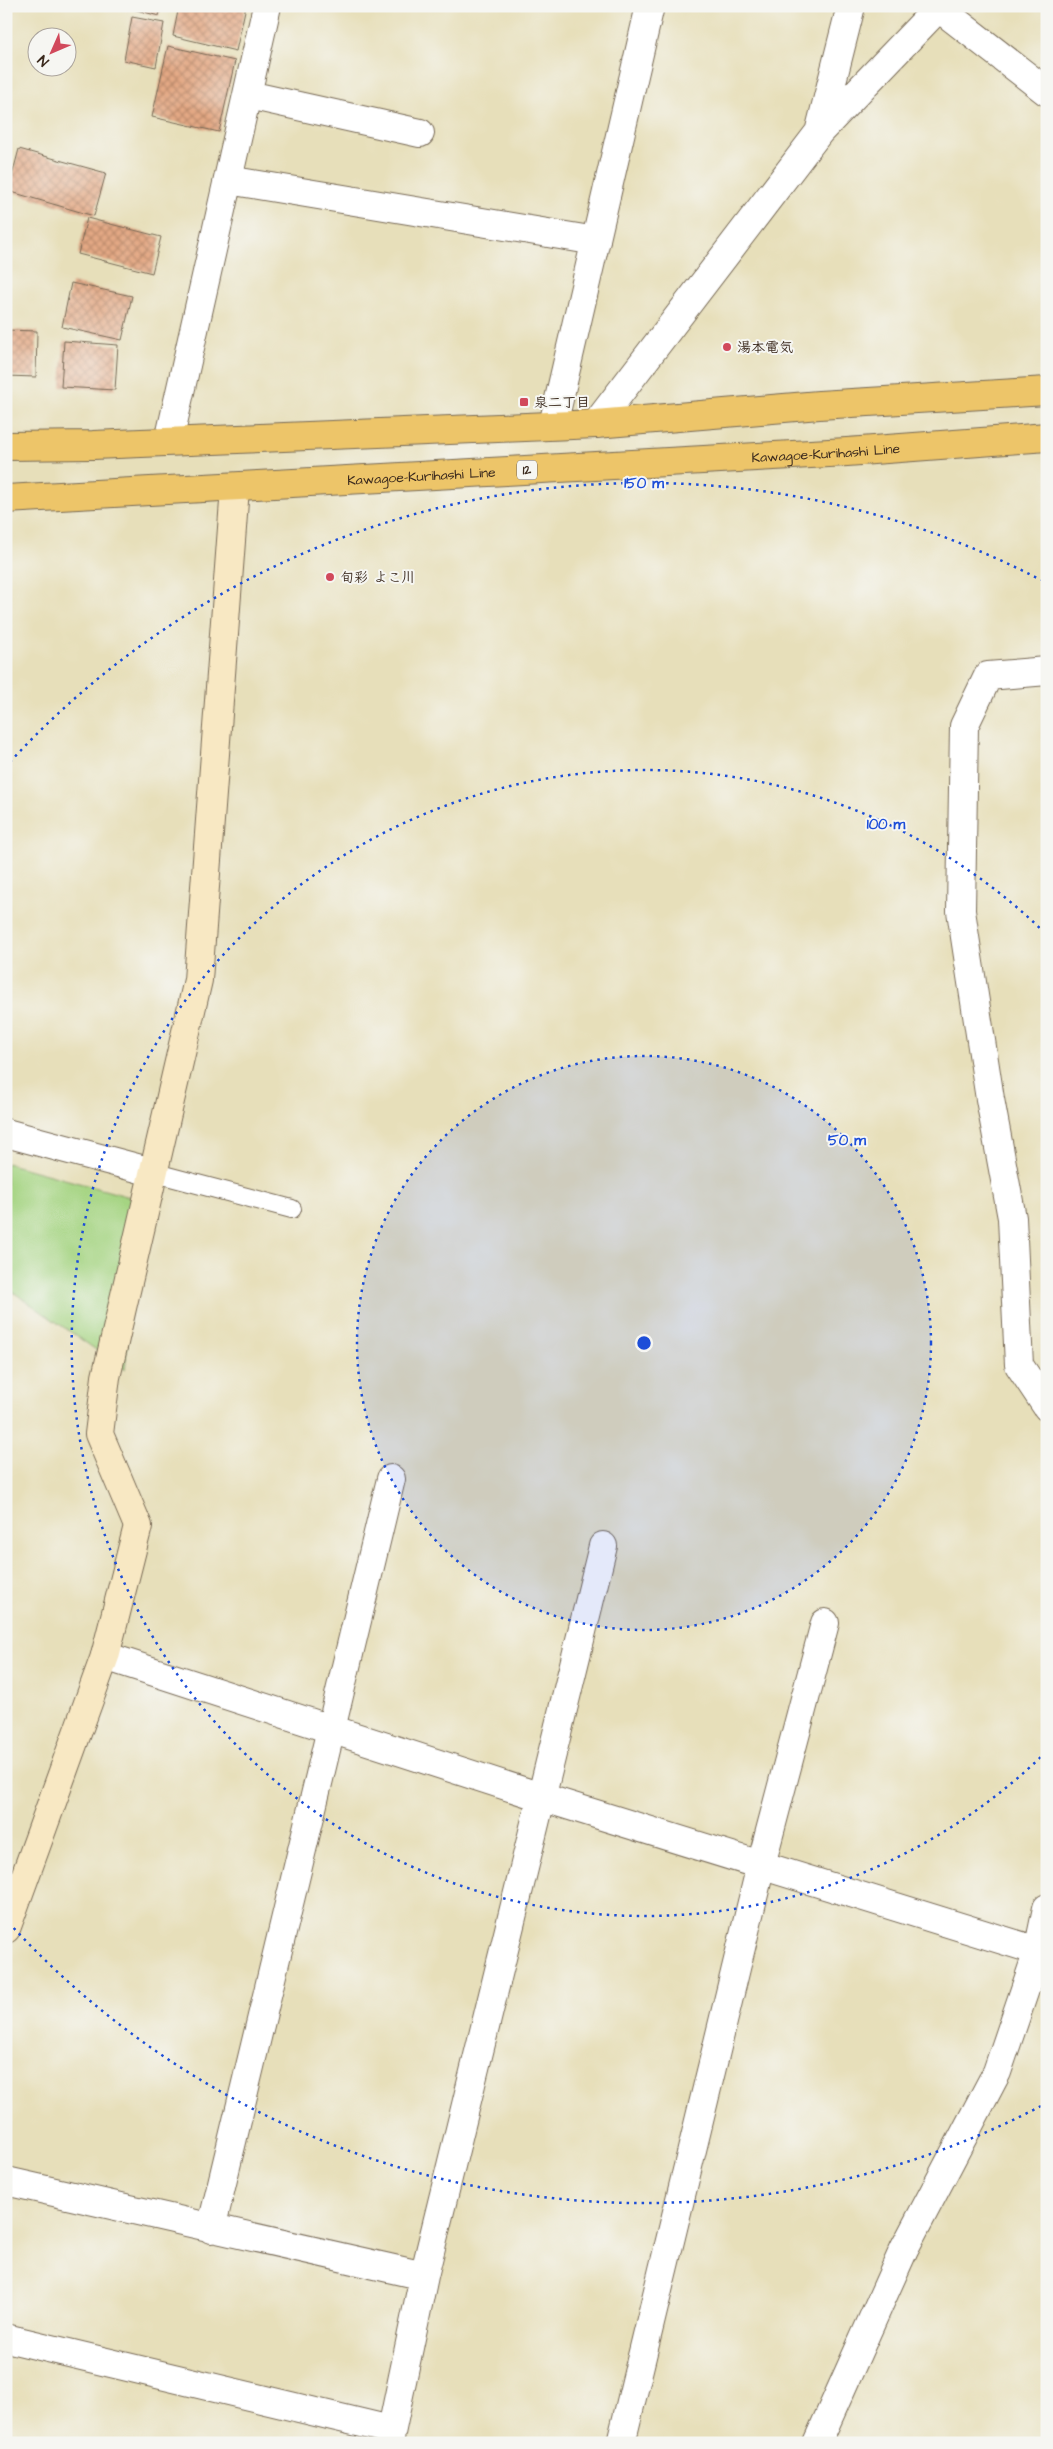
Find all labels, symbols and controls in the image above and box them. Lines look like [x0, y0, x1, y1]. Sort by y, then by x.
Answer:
north arrow [28, 28, 78, 78]
text: N [33, 50, 54, 71]
place label: 湯本電気 [737, 338, 793, 358]
marker: 湯本電気 [721, 341, 733, 353]
place label: 泉二丁目 [534, 393, 590, 413]
marker: 泉二丁目 [518, 396, 530, 408]
street label: Kawagoe-Kurihashi Line [751, 439, 901, 468]
road number: 12 [517, 460, 537, 480]
street label: Kawagoe-Kurihashi Line [347, 463, 497, 491]
text: 150 m [624, 473, 664, 494]
place label: 旬彩 よこ川 [340, 568, 416, 588]
marker: 旬彩 よこ川 [324, 571, 336, 583]
text: 100 m [867, 814, 906, 835]
text: 50 m [828, 1130, 866, 1151]
centre of rings [635, 1334, 653, 1352]

